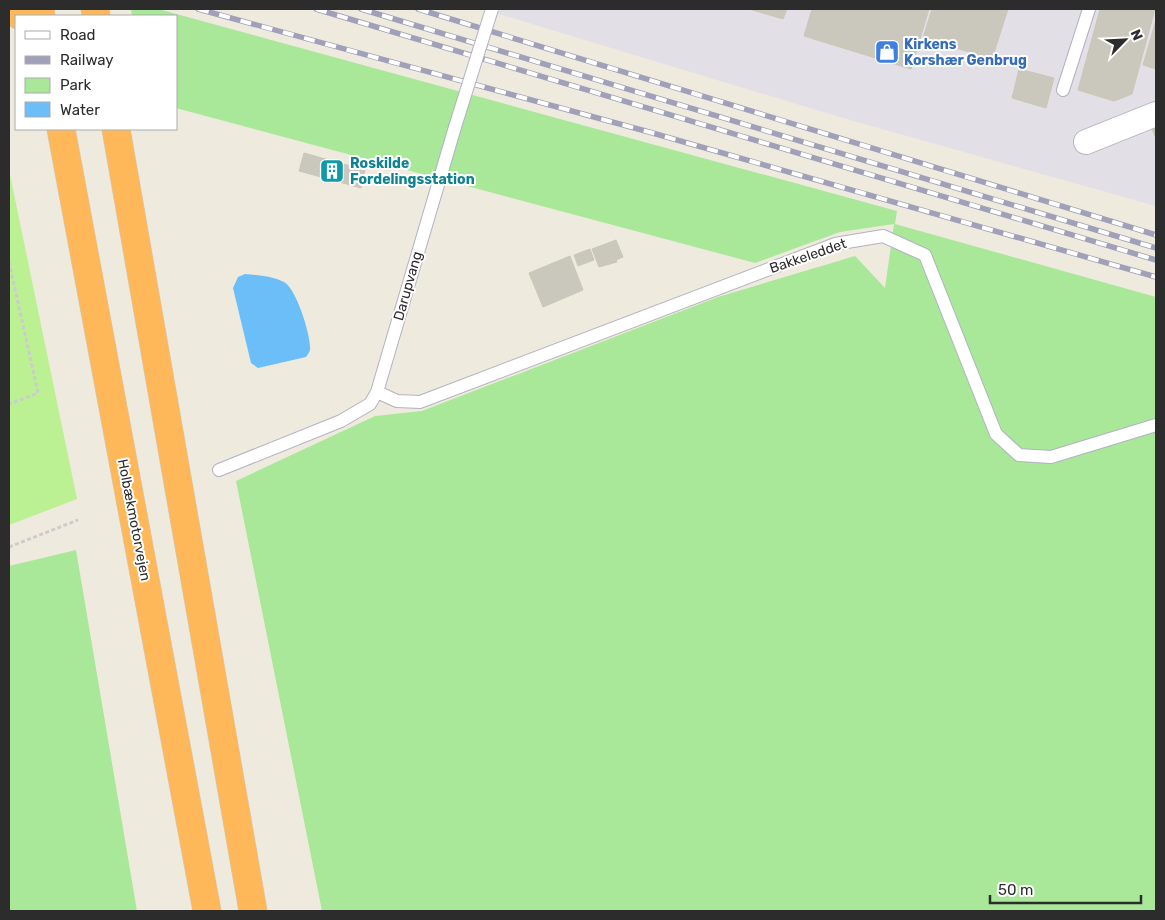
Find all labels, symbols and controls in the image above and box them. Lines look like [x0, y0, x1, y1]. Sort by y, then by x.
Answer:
legend [15, 15, 178, 130]
north arrow [1100, 15, 1150, 65]
text: Road [60, 26, 96, 44]
text: N [1127, 27, 1146, 43]
place label: Kirkens Korshær Genbrug [904, 36, 1027, 69]
shop icon: Kirkens Korshær Genbrug [874, 39, 900, 65]
text: Railway [60, 51, 114, 69]
text: Park [60, 76, 91, 94]
text: Water [60, 101, 100, 119]
place label: Roskilde Fordelingsstation [350, 155, 475, 188]
building icon: Roskilde Fordelingsstation [319, 158, 345, 184]
street label: Bakkeleddet [767, 235, 849, 277]
street label: Darupvang [390, 249, 426, 323]
street label: Holbækmotorvejen [114, 458, 154, 582]
scale bar [990, 872, 1141, 904]
text: 50 m [998, 881, 1033, 899]

